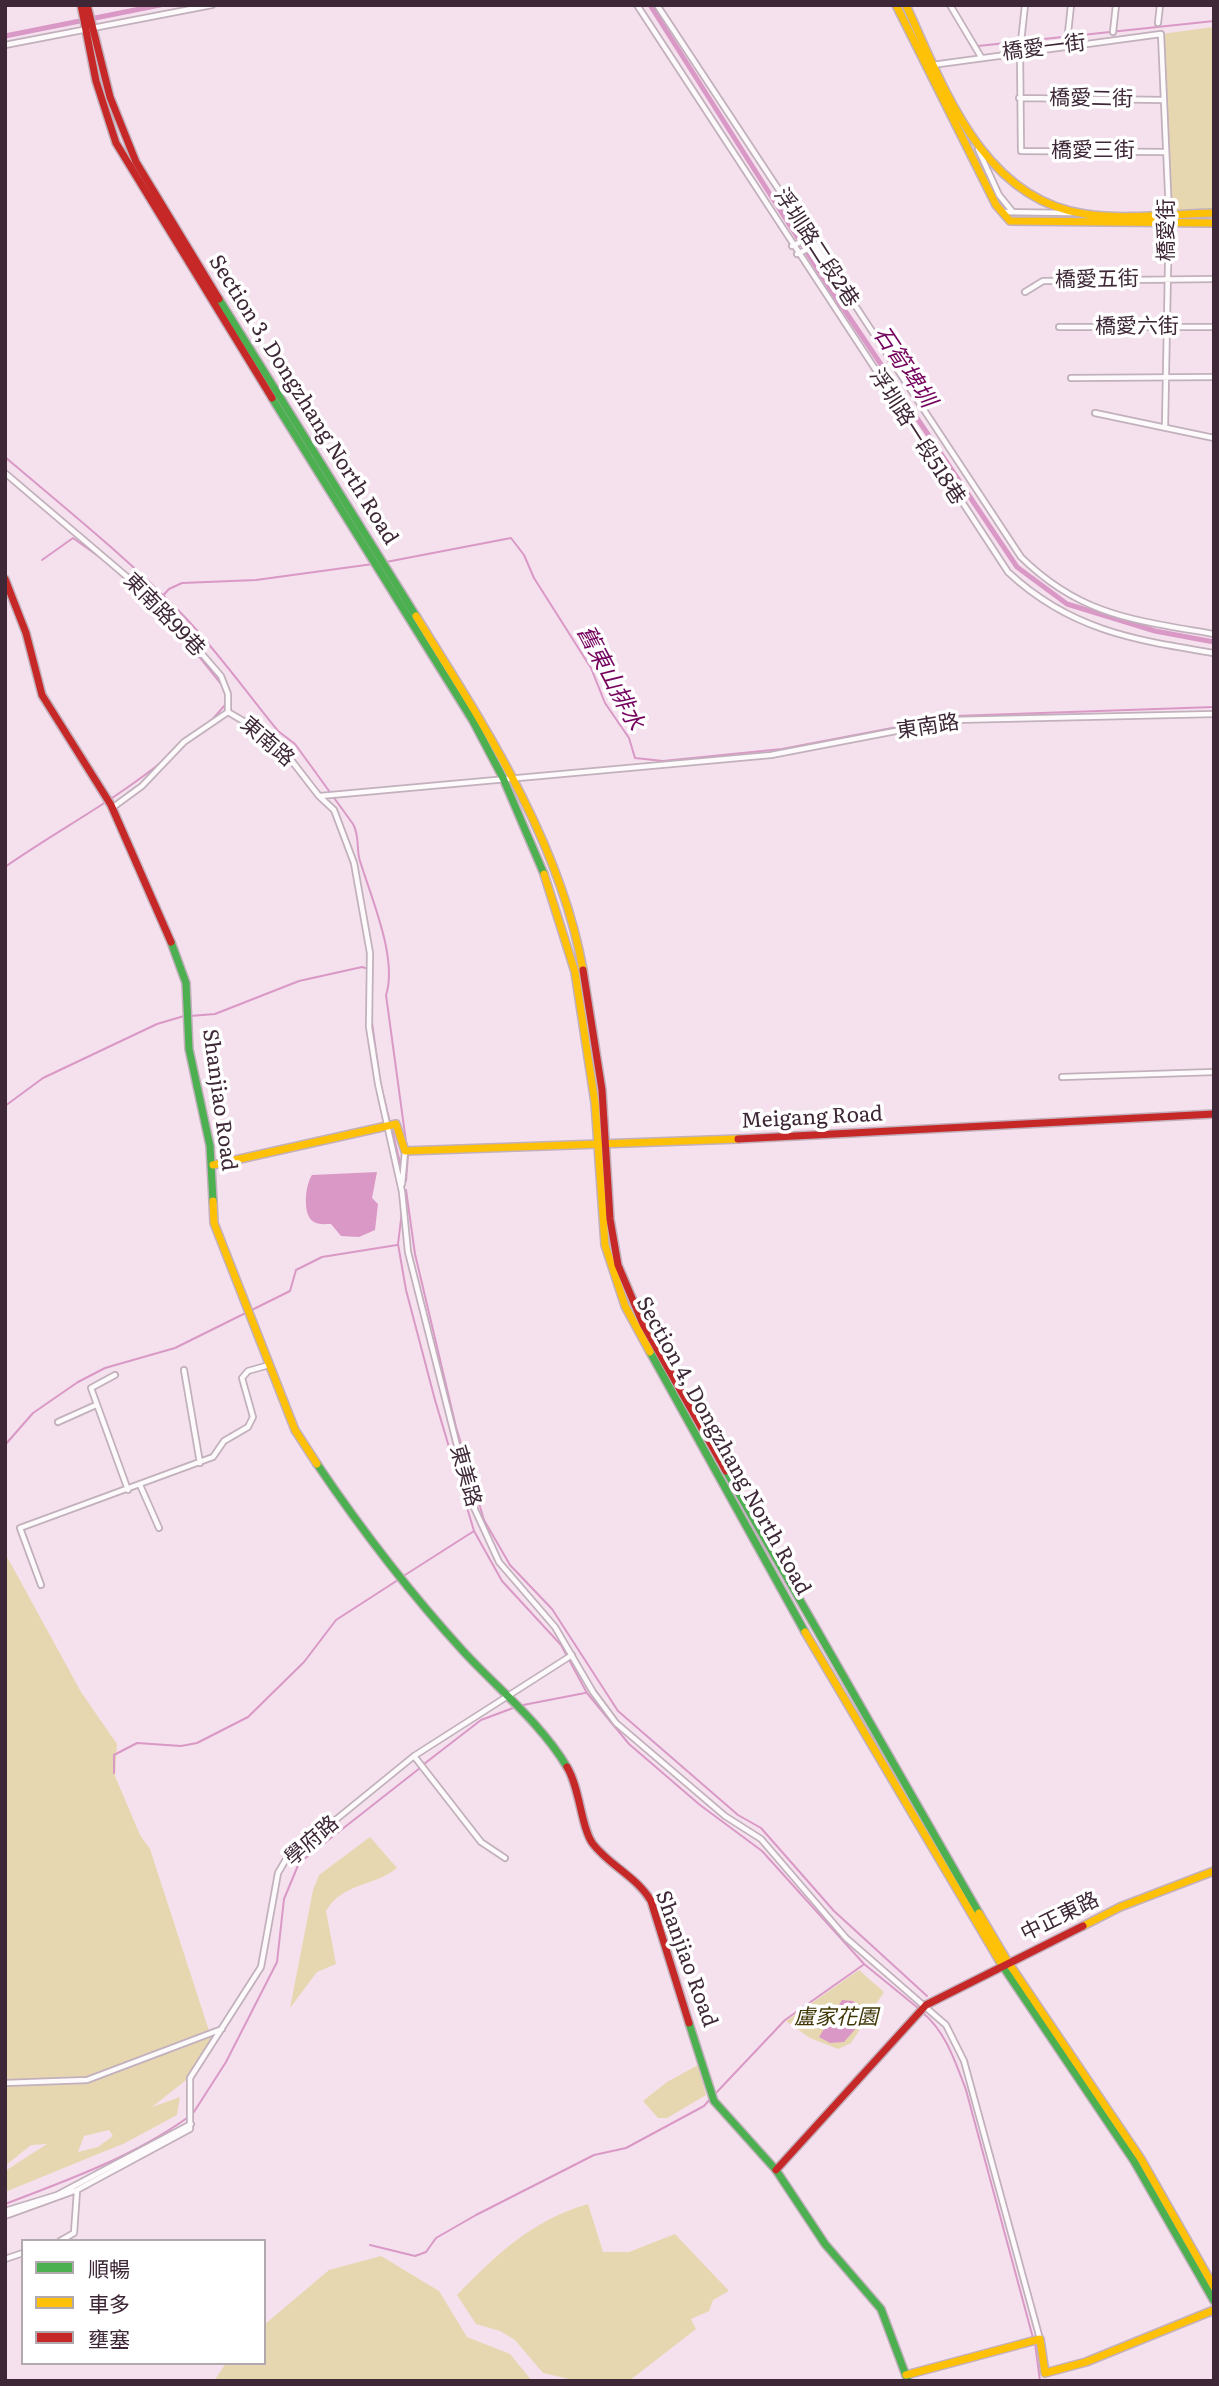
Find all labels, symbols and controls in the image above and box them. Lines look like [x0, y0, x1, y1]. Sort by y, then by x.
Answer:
street label: 橋愛一街 [1001, 30, 1087, 66]
street label: 橋愛二街 [1049, 86, 1133, 112]
street label: 橋愛三街 [1051, 138, 1135, 164]
street label: 浮圳路二段2巷 [768, 184, 864, 312]
street label: 橋愛街 [1154, 199, 1180, 261]
street label: Section 3, Dongzhang North Road [203, 250, 403, 550]
street label: 橋愛五街 [1055, 267, 1139, 293]
street label: 橋愛六街 [1095, 314, 1179, 340]
water label: 石筍埤圳 [867, 321, 941, 413]
street label: 浮圳路一段518巷 [864, 364, 970, 510]
street label: 東南路99巷 [118, 568, 210, 662]
water label: 舊東山排水 [571, 621, 649, 735]
street label: 東南路 [895, 710, 961, 744]
street label: 東南路 [235, 712, 299, 772]
street label: Shanjiao Road [197, 1027, 241, 1173]
street label: Meigang Road [740, 1102, 884, 1134]
street label: Section 4, Dongzhang North Road [630, 1292, 816, 1600]
street label: 東美路 [444, 1442, 486, 1510]
street label: 學府路 [280, 1811, 344, 1871]
street label: Shanjiao Road [650, 1887, 722, 2031]
street label: 中正東路 [1017, 1887, 1103, 1947]
park label: 盧家花園 [794, 2005, 878, 2031]
legend [21, 2239, 266, 2365]
text: 順暢 [88, 2252, 130, 2283]
text: 車多 [88, 2287, 130, 2318]
text: 壅塞 [88, 2322, 130, 2353]

